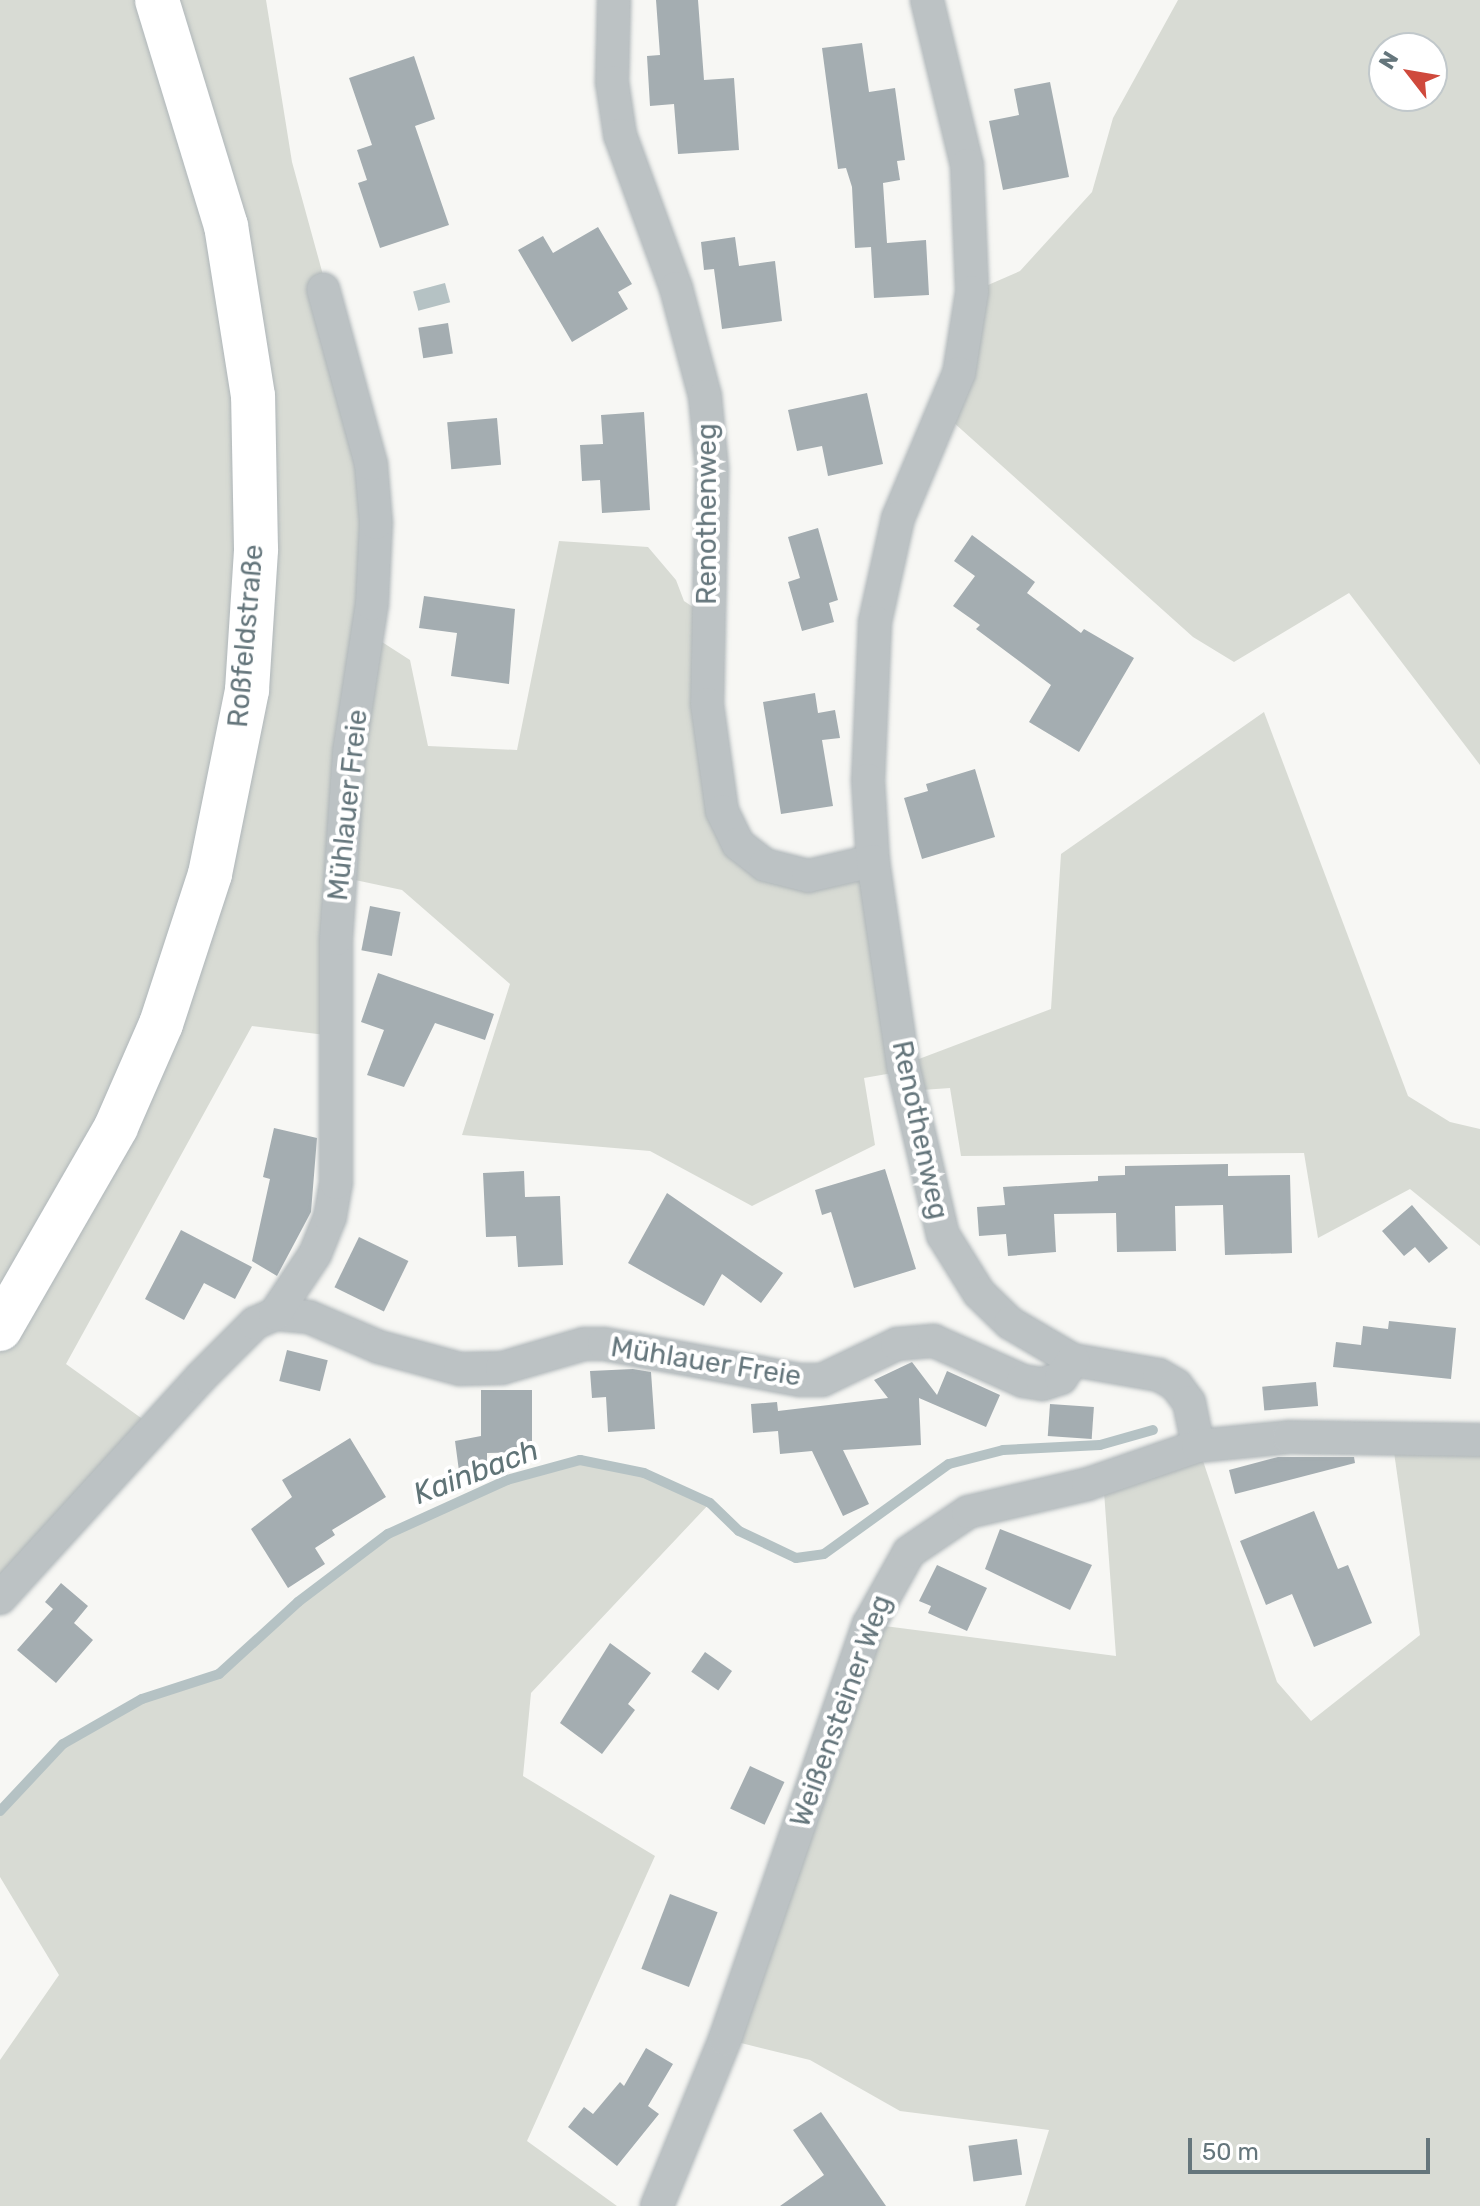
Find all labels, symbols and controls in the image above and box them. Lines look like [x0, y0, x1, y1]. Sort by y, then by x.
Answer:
north arrow [1368, 32, 1448, 112]
text: N [1373, 47, 1404, 74]
street label: Renothenweg [690, 423, 724, 605]
street label: Roßfeldstraße [221, 543, 271, 729]
street label: Mühlauer Freie [321, 707, 375, 903]
street label: Renothenweg [885, 1038, 955, 1222]
street label: Mühlauer Freie [608, 1330, 804, 1394]
water label: Kainbach [408, 1432, 544, 1512]
street label: Weißensteiner Weg [783, 1590, 899, 1832]
scale bar [1192, 2122, 1434, 2172]
text: 50 m [1202, 2138, 1259, 2166]

